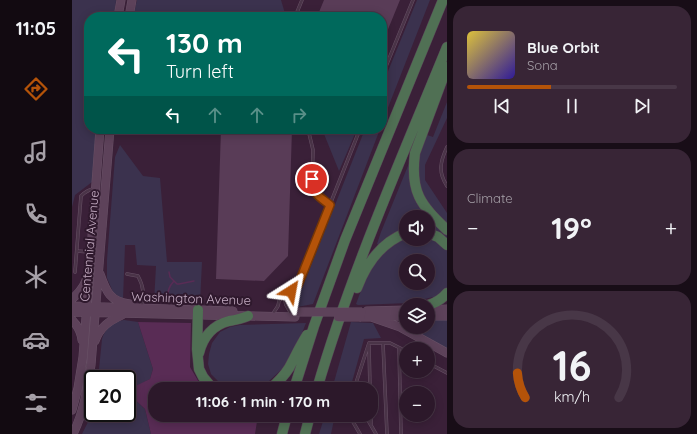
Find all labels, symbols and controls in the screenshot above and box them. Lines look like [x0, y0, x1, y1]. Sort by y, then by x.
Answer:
text: 11:05 [16, 17, 56, 40]
text: 130 m [166, 25, 243, 60]
icon: left [100, 28, 152, 80]
text: Blue Orbit [527, 38, 600, 57]
text: Sona [527, 57, 558, 73]
text: Turn left [166, 60, 234, 83]
icon: directions [22, 75, 50, 103]
icon: previous [491, 95, 513, 117]
icon: pause [561, 95, 583, 117]
icon: next [631, 95, 653, 117]
icon: left [162, 104, 184, 126]
icon: ahead [204, 104, 226, 126]
icon: ahead [246, 104, 268, 126]
icon: right [288, 104, 310, 126]
icon: music [22, 138, 50, 166]
pin [295, 162, 329, 196]
icon: arrive [301, 168, 323, 190]
street label: Centennial Avenue [76, 190, 102, 302]
text: Climate [467, 190, 513, 206]
icon: phone [22, 200, 50, 228]
text: 19° [551, 209, 592, 247]
map controls [399, 210, 435, 422]
button: sound [399, 210, 435, 246]
text: − [467, 214, 478, 242]
text: + [665, 214, 677, 242]
button: search [399, 254, 435, 290]
icon: climate [22, 263, 50, 291]
position arrow [270, 270, 312, 312]
street label: Washington Avenue [131, 288, 251, 308]
button: layers [399, 298, 435, 334]
icon: car [22, 326, 50, 354]
text: 16 [552, 338, 592, 390]
button: + [399, 342, 435, 378]
speed limit sign: 20 [84, 370, 136, 422]
button: − [399, 386, 435, 422]
text: km/h [554, 387, 590, 405]
icon: filters [22, 389, 50, 417]
text: 11:06 · 1 min · 170 m [196, 392, 330, 411]

